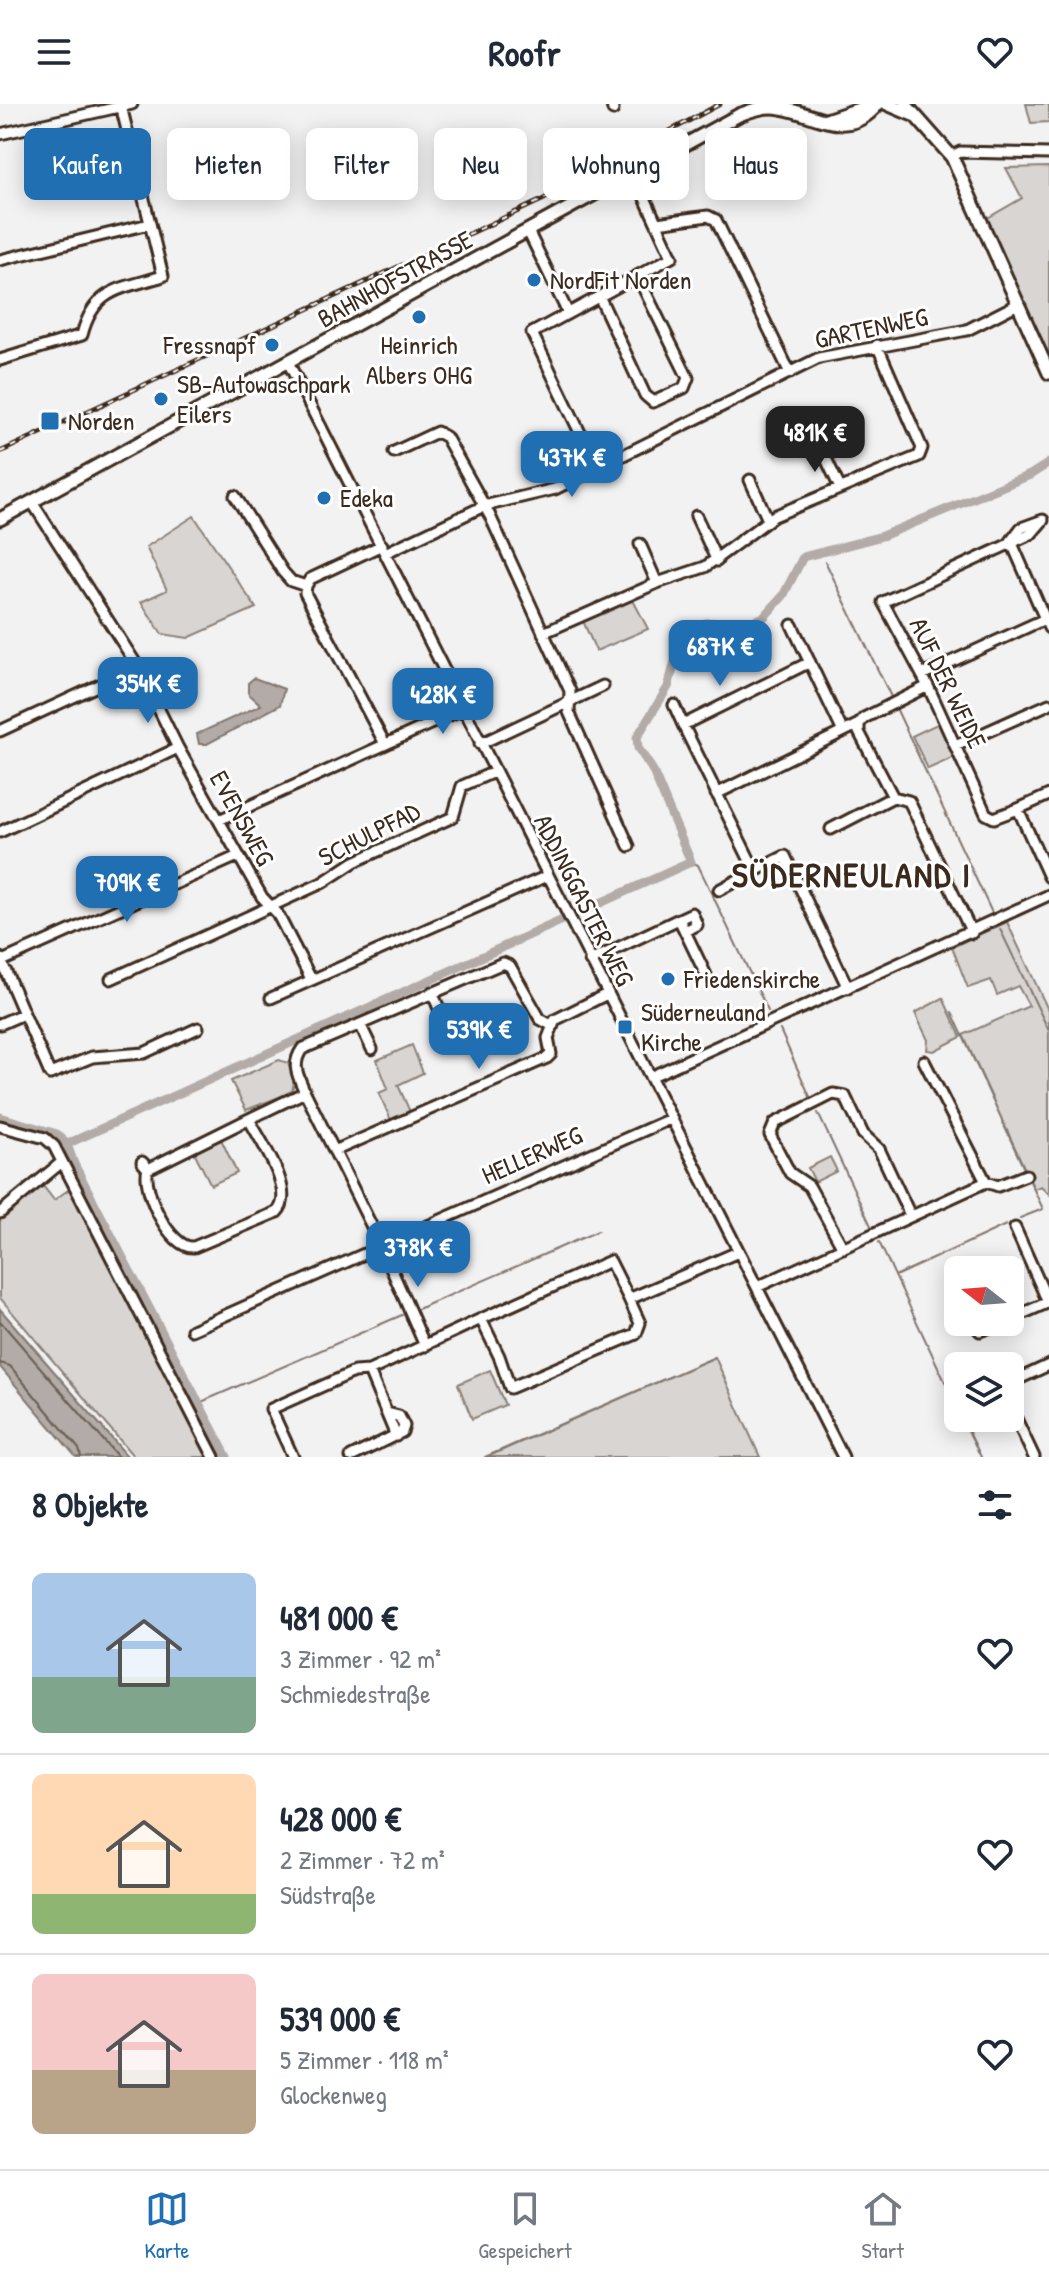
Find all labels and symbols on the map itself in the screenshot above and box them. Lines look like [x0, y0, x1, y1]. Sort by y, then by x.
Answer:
street label: BAHNHOFSTRASSE [311, 221, 479, 336]
place label: NordFit Norden [550, 262, 692, 297]
marker: NordFit Norden [525, 271, 543, 289]
street label: GARTENWEG [811, 298, 931, 357]
marker: Heinrich Albers OHG [410, 308, 428, 326]
place label: Fressnapf [162, 327, 257, 362]
place label: Heinrich Albers OHG [366, 327, 472, 392]
marker: Fressnapf [263, 336, 281, 354]
place label: SB-Autowaschpark Eilers [177, 366, 351, 431]
marker: SB-Autowaschpark Eilers [152, 390, 170, 408]
place label: Norden [68, 403, 135, 438]
pin: 481K € [750, 406, 880, 474]
marker: Norden [39, 410, 61, 432]
pin: 437K € [507, 431, 637, 499]
place label: Edeka [340, 480, 393, 515]
marker: Edeka [315, 489, 333, 507]
street label: AUF DER WEIDE [902, 611, 995, 755]
pin: 687K € [655, 620, 785, 688]
pin: 354K € [83, 657, 213, 725]
pin: 428K € [378, 668, 508, 736]
street label: EVENSWEG [202, 764, 283, 872]
street label: SCHULPFAD [312, 793, 426, 874]
street label: ADDINGGASTER WEG [526, 808, 643, 992]
district label: SÜDERNEULAND I [732, 852, 972, 898]
pin: 709K € [62, 856, 192, 924]
place label: Friedenskirche [683, 961, 820, 996]
marker: Friedenskirche [659, 970, 677, 988]
place label: Süderneuland Kirche [641, 994, 765, 1059]
pin: 539K € [414, 1003, 544, 1071]
marker: Süderneuland Kirche [616, 1018, 634, 1036]
street label: HELLERWEG [476, 1117, 588, 1192]
pin: 378K € [353, 1221, 483, 1289]
north arrow [944, 1256, 1024, 1336]

